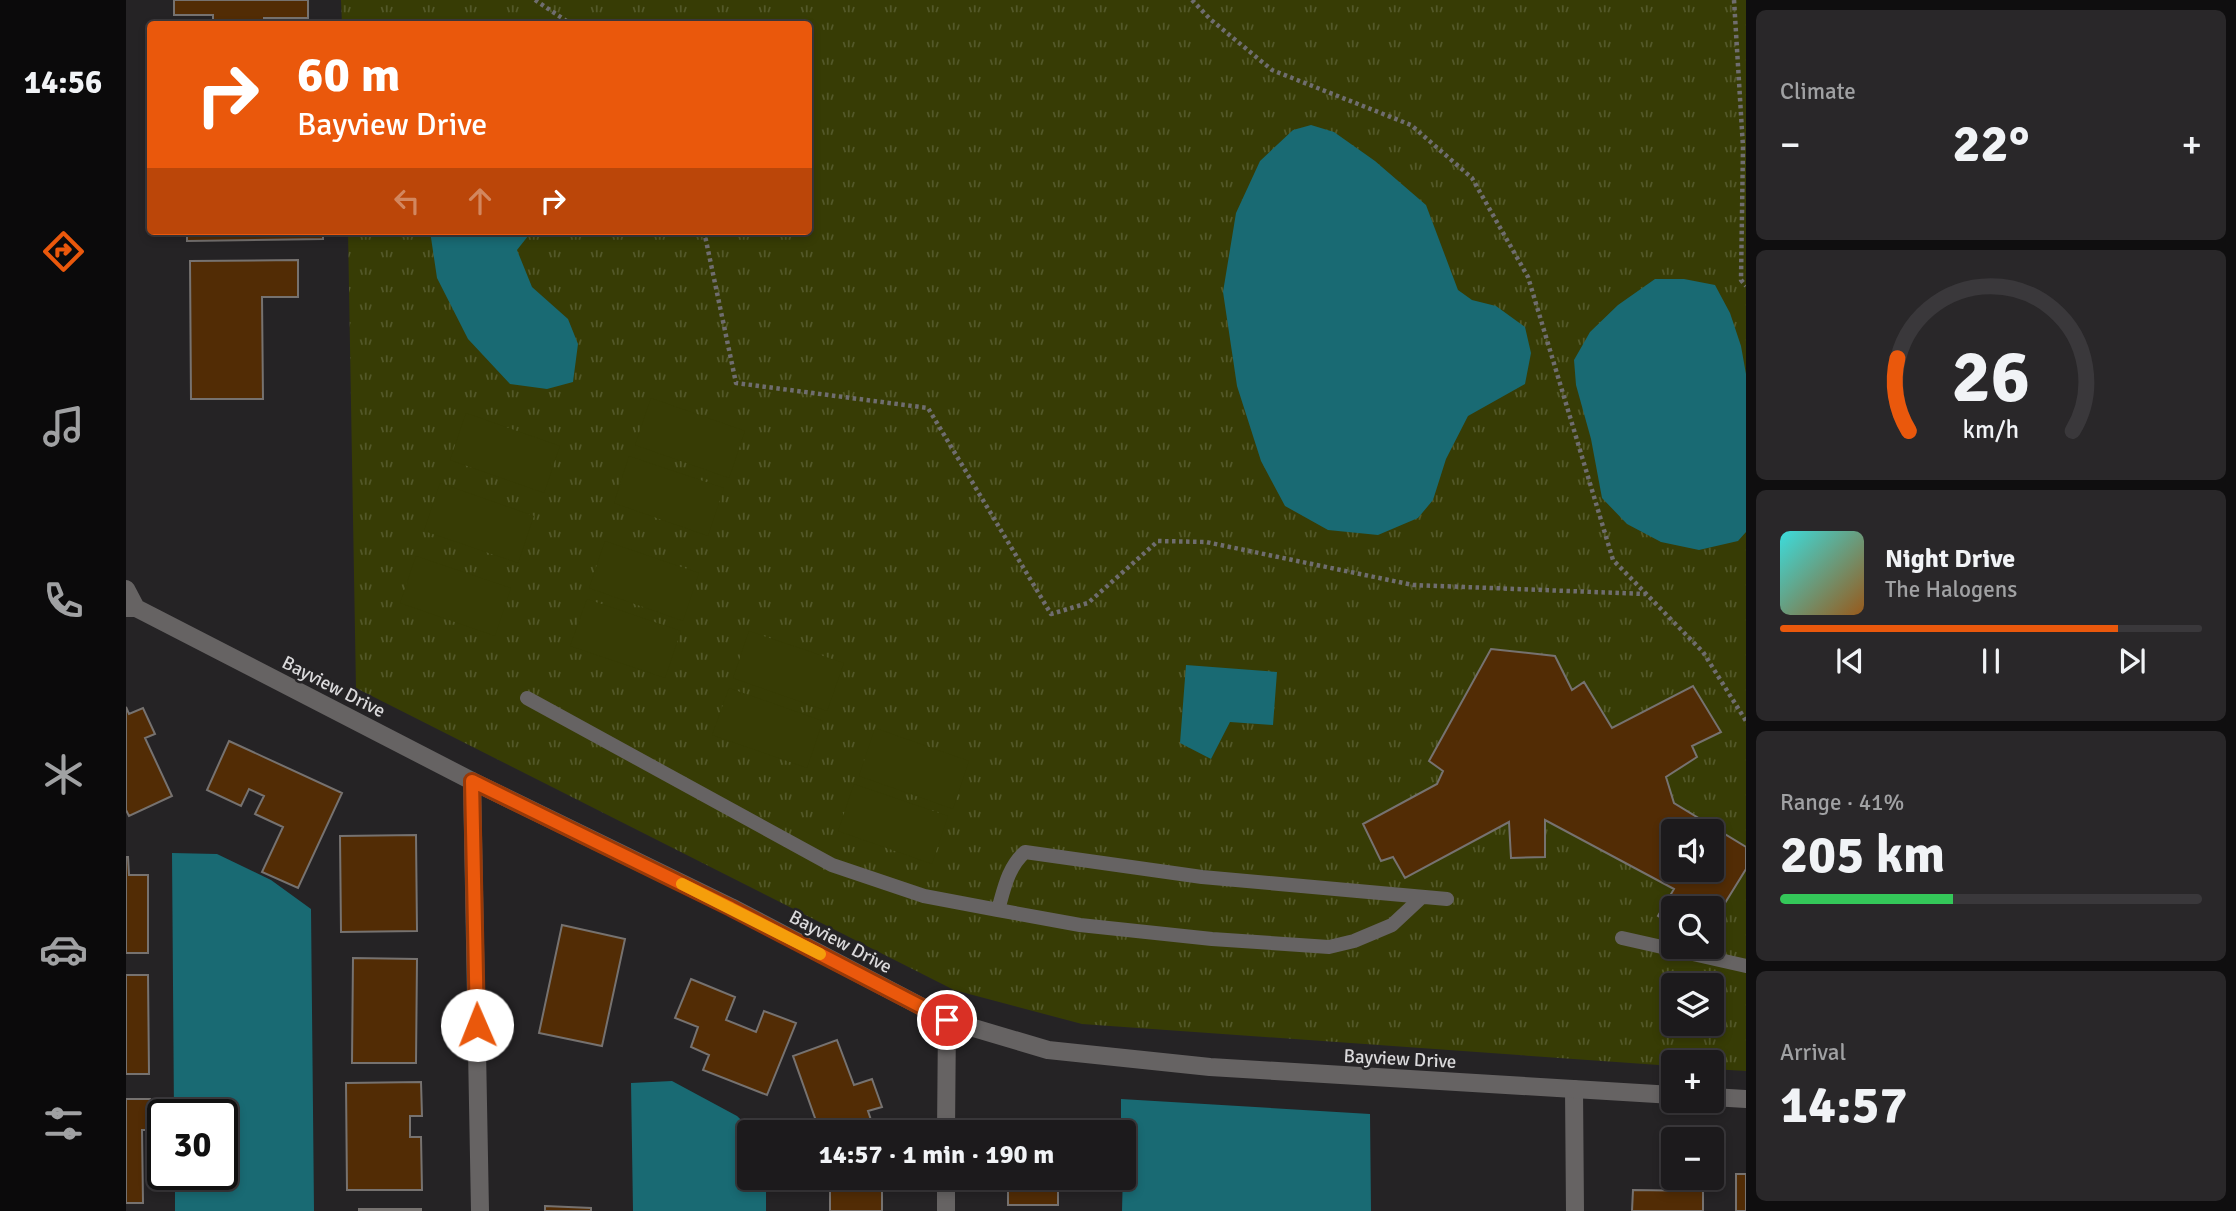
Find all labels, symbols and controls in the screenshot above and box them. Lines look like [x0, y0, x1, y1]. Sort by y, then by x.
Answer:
text: 60 m [297, 45, 400, 105]
icon: right [182, 49, 273, 140]
text: 14:56 [24, 63, 102, 102]
text: Climate [1780, 77, 1856, 106]
text: Bayview Drive [297, 105, 487, 144]
text: 22° [1953, 112, 2029, 176]
text: − [1780, 121, 1801, 168]
text: + [2181, 121, 2202, 168]
icon: left [388, 182, 426, 220]
icon: ahead [461, 182, 499, 220]
icon: right [534, 182, 572, 220]
icon: directions [39, 227, 88, 276]
text: 26 [1952, 334, 2030, 423]
icon: music [39, 402, 88, 451]
text: km/h [1963, 414, 2019, 445]
text: Night Drive [1885, 543, 2015, 575]
text: The Halogens [1885, 575, 2017, 604]
icon: phone [39, 576, 88, 625]
icon: previous [1831, 642, 1869, 680]
icon: pause [1972, 642, 2010, 680]
icon: next [2113, 642, 2151, 680]
street label: Bayview Drive [278, 651, 389, 723]
icon: climate [39, 750, 88, 799]
text: Range · 41% [1780, 788, 1904, 817]
map controls [1661, 819, 1724, 1190]
button: sound [1661, 819, 1724, 882]
text: 205 km [1780, 823, 1945, 887]
button: search [1661, 896, 1724, 959]
street label: Bayview Drive [785, 905, 896, 979]
icon: car [39, 925, 88, 974]
button: layers [1661, 973, 1724, 1036]
position arrow [440, 988, 514, 1062]
pin [917, 990, 977, 1050]
icon: arrive [928, 1001, 966, 1039]
text: Arrival [1780, 1038, 1846, 1067]
street label: Bayview Drive [1343, 1044, 1457, 1074]
button: + [1661, 1050, 1724, 1113]
text: 14:57 [1780, 1073, 1908, 1137]
icon: filters [39, 1099, 88, 1148]
speed limit sign: 30 [147, 1099, 238, 1190]
button: − [1661, 1127, 1724, 1190]
text: 14:57 · 1 min · 190 m [819, 1139, 1054, 1171]

